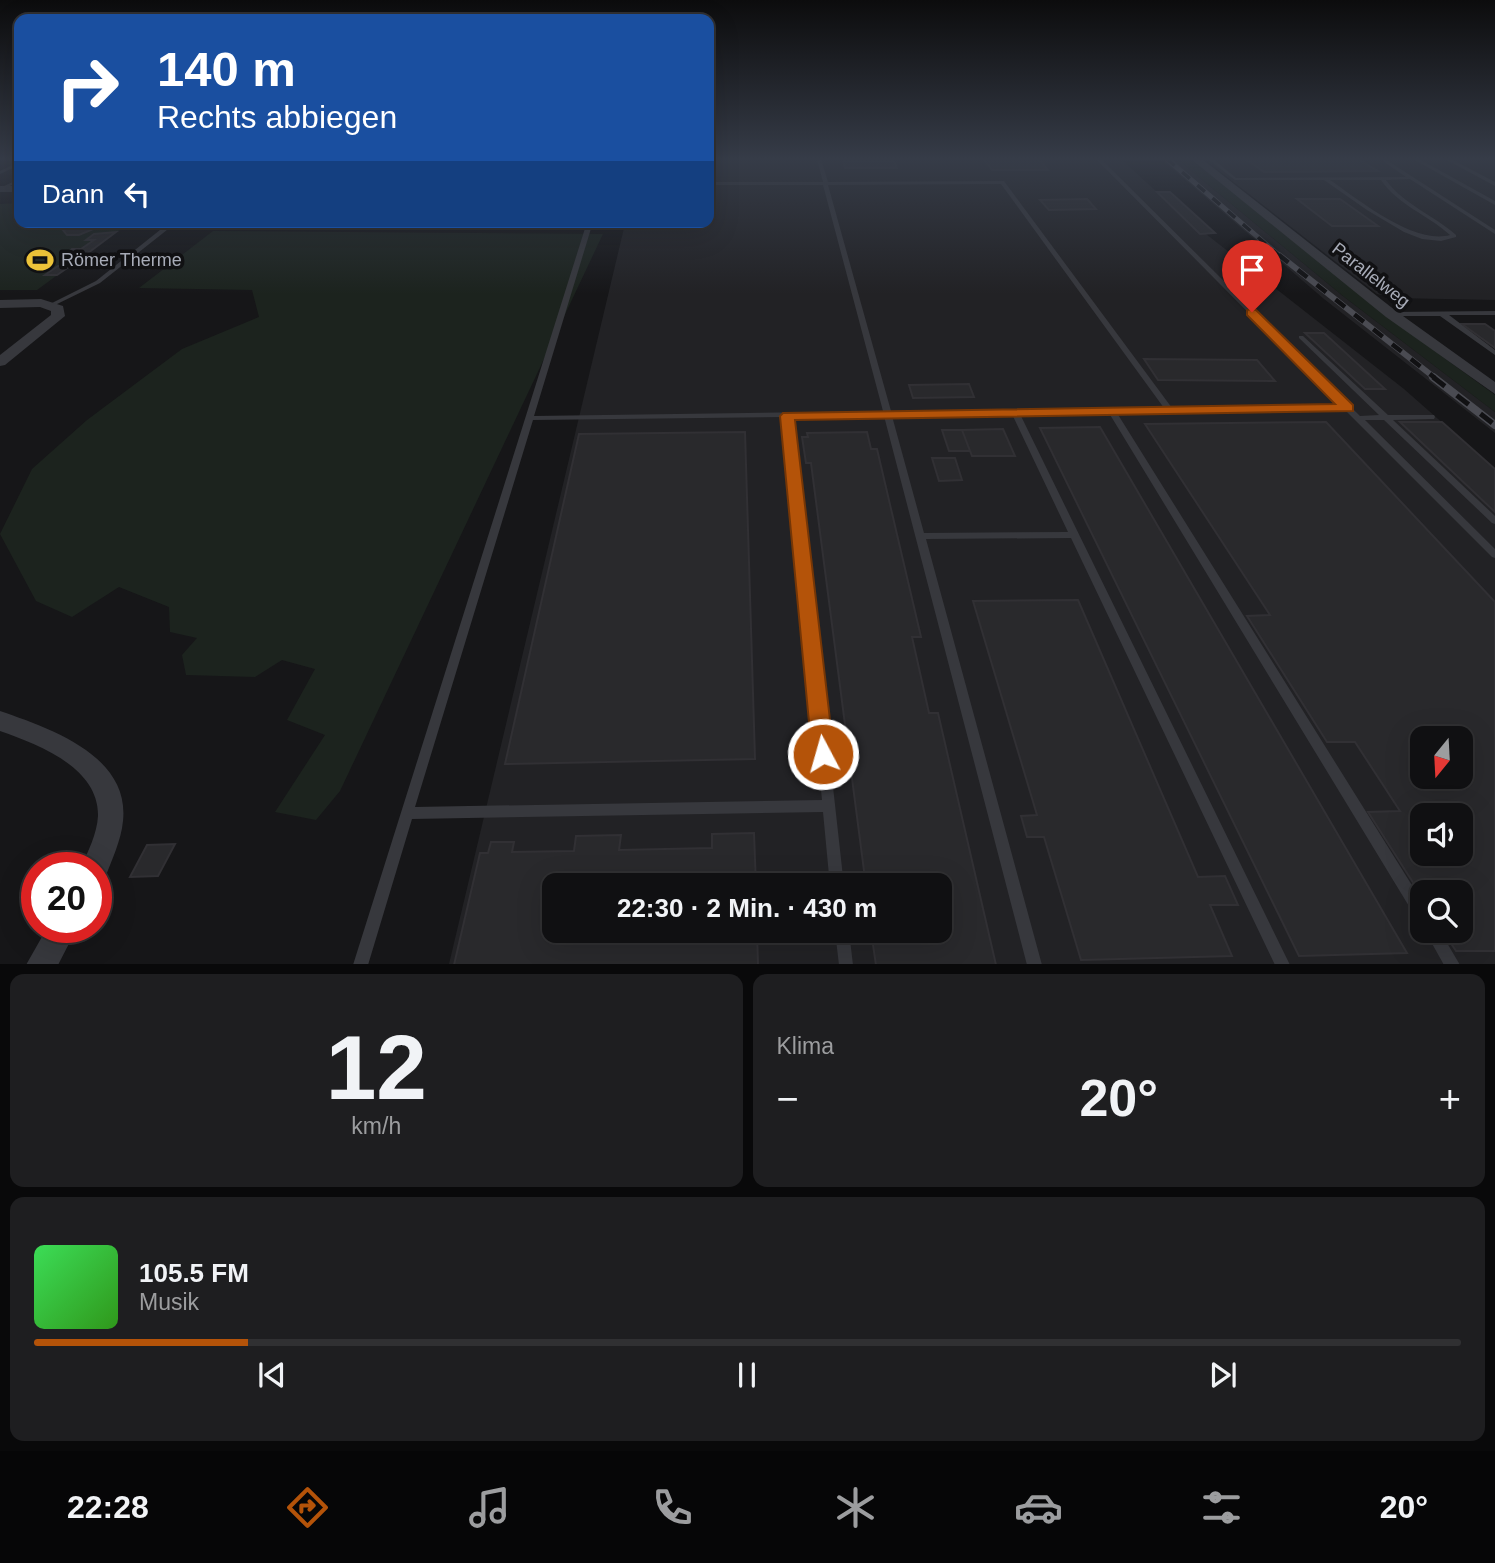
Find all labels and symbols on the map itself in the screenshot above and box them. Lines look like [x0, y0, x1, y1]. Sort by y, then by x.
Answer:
street label: Parallelweg [1328, 238, 1414, 312]
pin [1222, 240, 1282, 312]
sports icon: Römer Therme [25, 245, 55, 275]
place label: Römer Therme [61, 250, 182, 270]
position arrow [786, 717, 860, 791]
north arrow [1410, 726, 1474, 789]
speed limit sign: 20 [21, 852, 112, 943]

